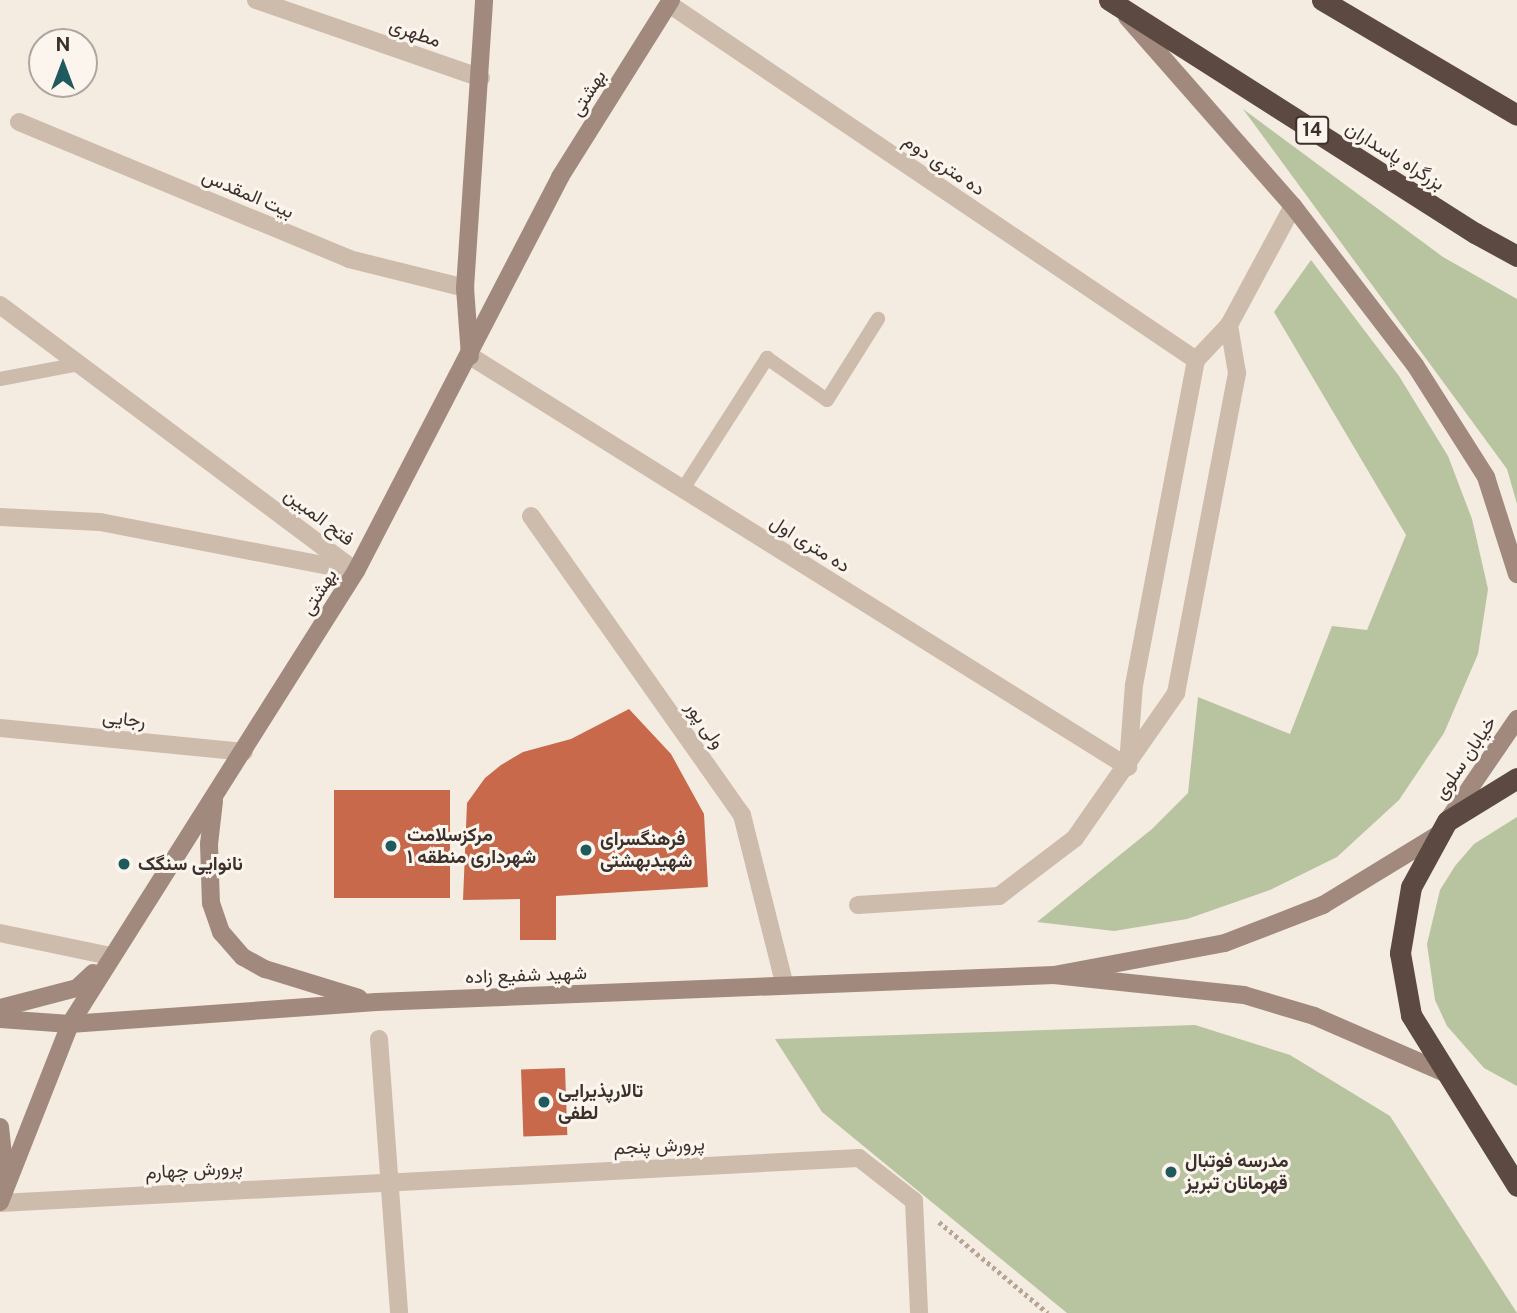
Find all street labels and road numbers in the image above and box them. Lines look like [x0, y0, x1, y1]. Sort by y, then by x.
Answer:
street label: مطهری [386, 14, 444, 52]
street label: بهشتی [565, 66, 611, 120]
road number: 14 [1294, 116, 1330, 145]
street label: بزرگراه پاسداران [1341, 116, 1449, 196]
street label: ده متری دوم [899, 129, 989, 201]
street label: بیت المقدس [199, 164, 297, 224]
street label: فتح المبین [279, 483, 359, 551]
street label: ده متری اول [766, 511, 854, 577]
street label: بهشتی [296, 565, 342, 619]
street label: ولی پور [681, 697, 729, 753]
street label: رجایی [101, 705, 147, 733]
street label: خیابان سلوی [1429, 712, 1501, 804]
street label: شهید شفیع زاده [465, 961, 587, 989]
street label: پرورش پنجم [613, 1132, 705, 1160]
street label: پرورش چهارم [145, 1156, 243, 1184]

